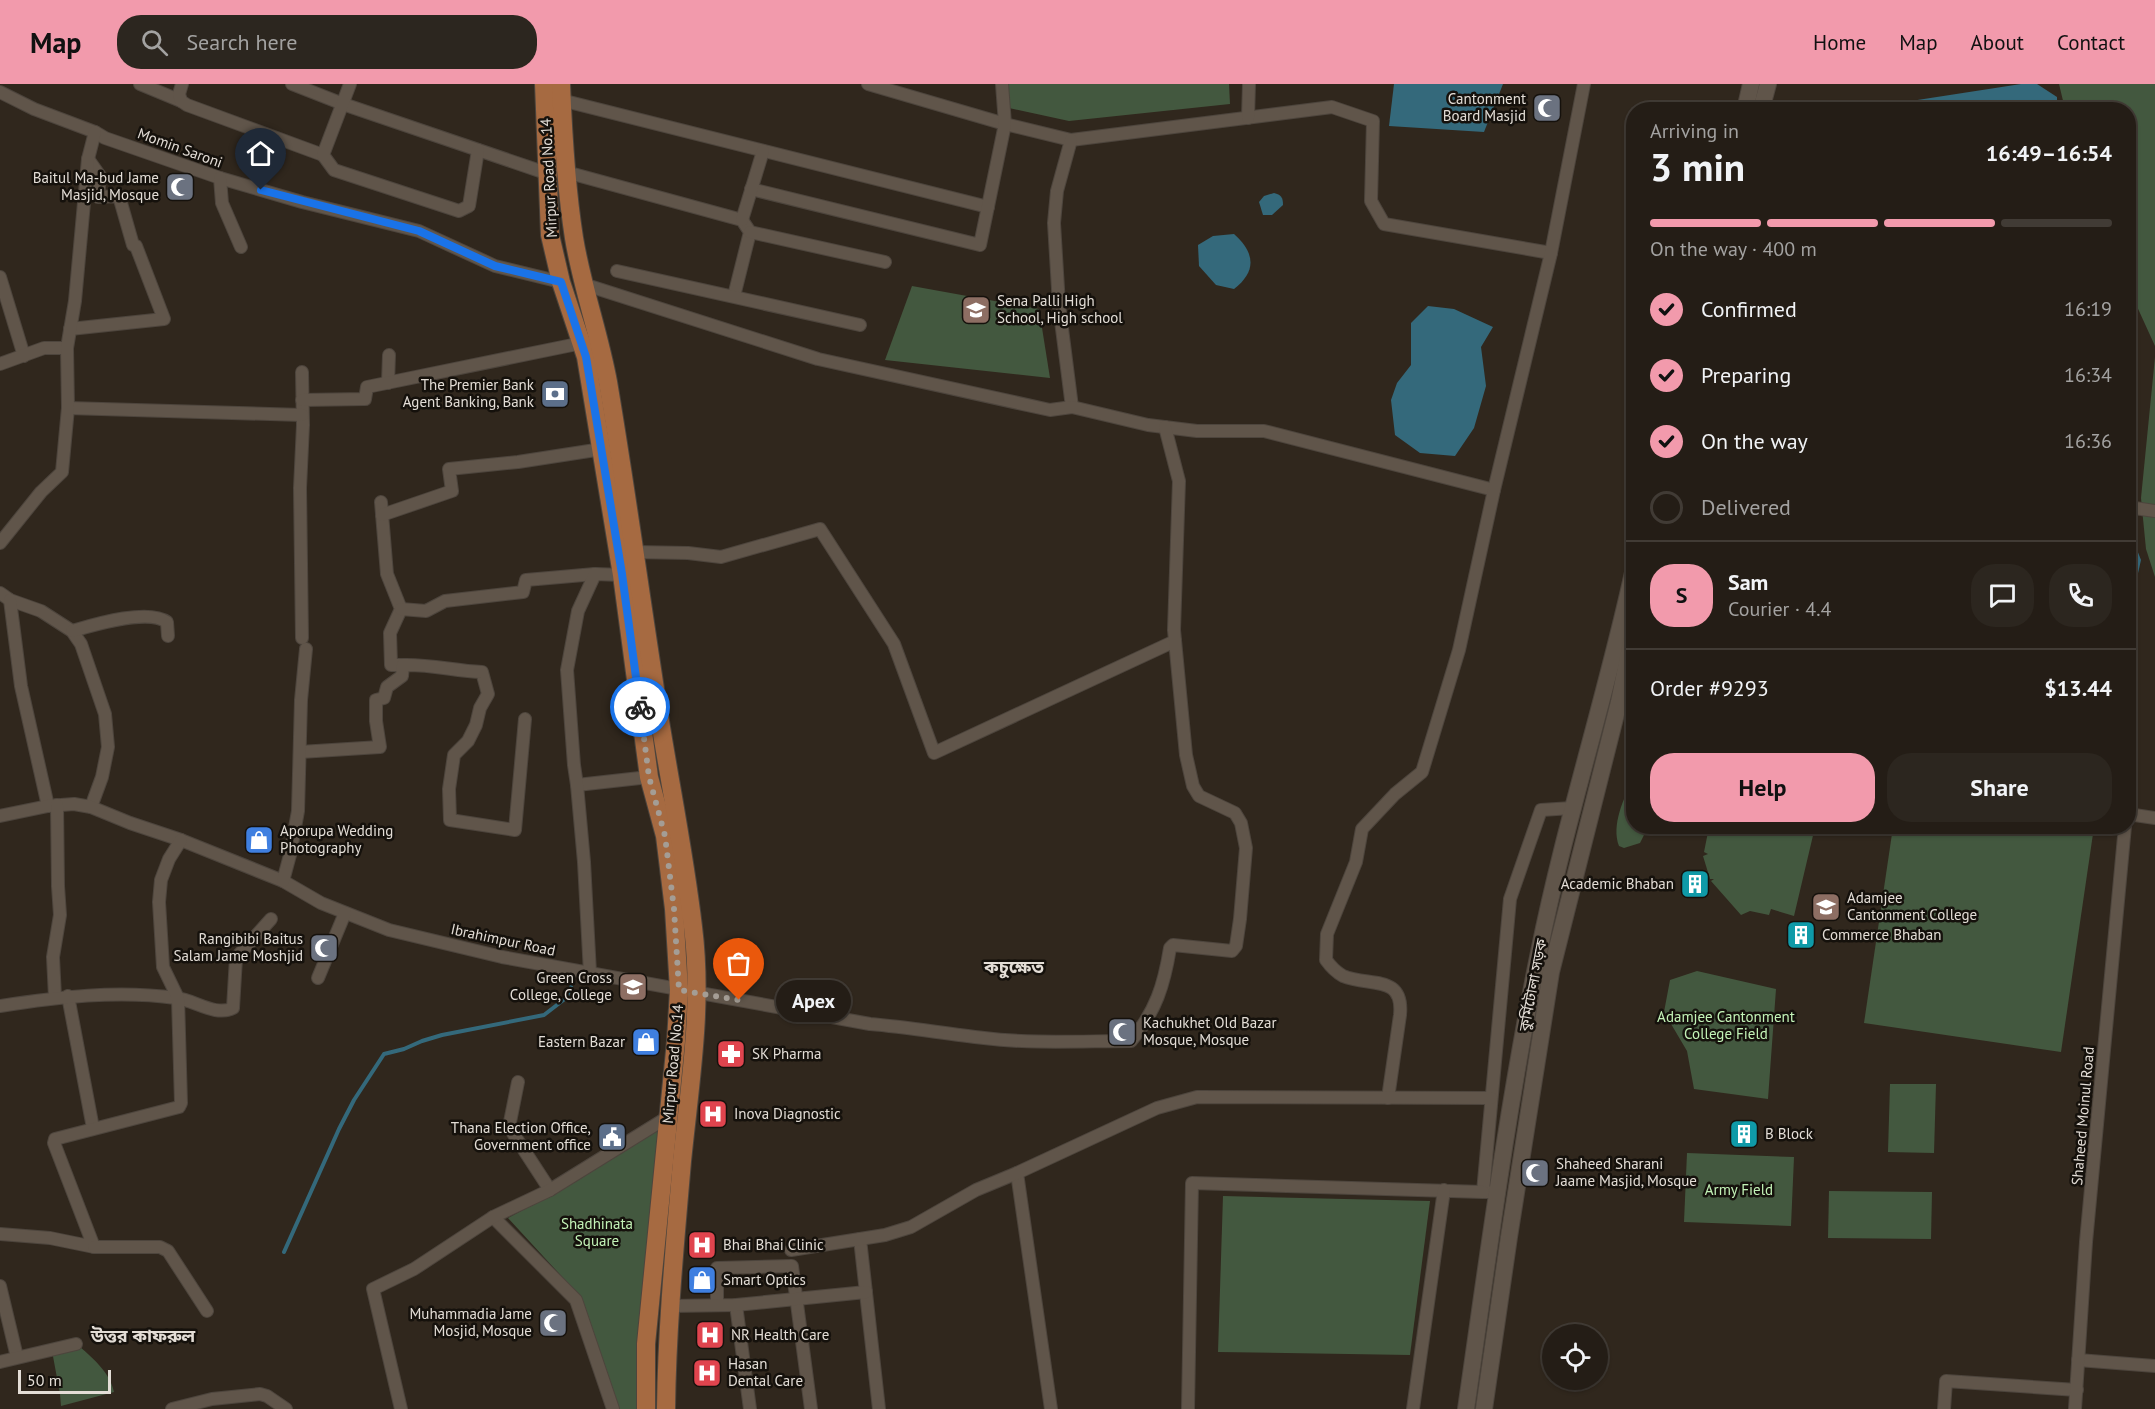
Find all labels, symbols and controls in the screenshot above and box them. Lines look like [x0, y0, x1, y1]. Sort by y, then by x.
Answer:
search box [117, 15, 537, 69]
text: Map [30, 24, 81, 61]
icon: search [138, 26, 171, 59]
text: Search here [186, 28, 297, 56]
text: Home [1813, 29, 1866, 56]
text: Map [1899, 29, 1938, 56]
text: About [1971, 29, 2024, 56]
text: Contact [2057, 29, 2125, 56]
place label: Cantonment Board Masjid [1443, 89, 1526, 125]
mosque icon: Cantonment Board Masjid [1531, 92, 1563, 124]
street label: Mirpur Road No.14 [536, 118, 561, 238]
text: Arriving in [1650, 118, 1739, 144]
street label: Momin Saroni [135, 123, 225, 172]
pin [235, 128, 286, 190]
icon: home [244, 137, 277, 170]
text: 16:49–16:54 [1986, 139, 2112, 167]
text: 3 min [1650, 141, 1745, 192]
place label: Baitul Ma-bud Jame Masjid, Mosque [33, 168, 159, 204]
mosque icon: Baitul Ma-bud Jame Masjid, Mosque [164, 171, 196, 203]
text: On the way · 400 m [1650, 236, 1817, 262]
place label: Sena Palli High School, High school [997, 291, 1123, 327]
icon: check [1650, 293, 1683, 326]
school or university icon: Sena Palli High School, High school [960, 294, 992, 326]
text: Confirmed [1701, 295, 1797, 323]
text: 16:19 [2064, 296, 2112, 322]
icon: check [1650, 359, 1683, 392]
text: Preparing [1701, 361, 1791, 389]
text: 16:34 [2064, 362, 2112, 388]
place label: The Premier Bank Agent Banking, Bank [403, 375, 535, 411]
bank icon: The Premier Bank Agent Banking, Bank [539, 378, 571, 410]
icon: check [1650, 425, 1683, 458]
text: On the way [1701, 427, 1808, 455]
text: 16:36 [2064, 428, 2112, 454]
text: Delivered [1701, 493, 1791, 521]
button: chat [1971, 564, 2034, 627]
button: phone [2049, 564, 2112, 627]
text: Sam [1728, 568, 1768, 596]
text: S [1676, 581, 1687, 609]
text: Courier · 4.4 [1728, 596, 1831, 622]
text: Order #9293 [1650, 674, 1769, 702]
text: $13.44 [2044, 674, 2112, 702]
courier [610, 677, 670, 737]
icon: bike [624, 691, 657, 724]
button: Help [1650, 753, 1875, 822]
button: Share [1887, 753, 2112, 822]
place label: Aporupa Wedding Photography [280, 821, 393, 857]
shop icon: Aporupa Wedding Photography [243, 824, 275, 856]
building icon: Academic Bhaban [1679, 868, 1711, 900]
place label: Academic Bhaban [1561, 874, 1674, 893]
place label: Adamjee Cantonment College [1847, 888, 1977, 924]
school or university icon: Adamjee Cantonment College [1810, 891, 1842, 923]
street label: Ibrahimpur Road [449, 919, 557, 960]
building icon: Commerce Bhaban [1785, 919, 1817, 951]
place label: Commerce Bhaban [1822, 925, 1941, 944]
place label: Rangibibi Baitus Salam Jame Moshjid [173, 929, 303, 965]
mosque icon: Rangibibi Baitus Salam Jame Moshjid [308, 932, 340, 964]
street label: কুর্মিটোলা সড়ক [1514, 936, 1551, 1034]
pin [713, 938, 764, 1000]
icon: bag [722, 947, 755, 980]
district label: কচুক্ষেত [983, 955, 1044, 979]
place label: Green Cross College, College [510, 968, 612, 1004]
school or university icon: Green Cross College, College [617, 971, 649, 1003]
callout: Apex [775, 979, 850, 1021]
text: Apex [792, 988, 835, 1014]
street label: Mirpur Road No.14 [658, 1004, 687, 1124]
park label: Adamjee Cantonment College Field [1657, 1007, 1795, 1043]
place label: Kachukhet Old Bazar Mosque, Mosque [1143, 1013, 1277, 1049]
mosque icon: Kachukhet Old Bazar Mosque, Mosque [1106, 1016, 1138, 1048]
shop icon: Eastern Bazar [630, 1026, 662, 1058]
place label: Eastern Bazar [538, 1032, 625, 1051]
pharmacy icon: SK Pharma [715, 1038, 747, 1070]
place label: SK Pharma [752, 1044, 821, 1063]
street label: Shaheed Moinul Road [2067, 1046, 2098, 1186]
hospital icon: Inova Diagnostic [697, 1098, 729, 1130]
place label: Inova Diagnostic [734, 1104, 841, 1123]
place label: Thana Election Office, Government office [451, 1118, 591, 1154]
building icon: B Block [1728, 1118, 1760, 1150]
public building icon: Thana Election Office, Government office [596, 1121, 628, 1153]
place label: B Block [1765, 1124, 1814, 1143]
place label: Shaheed Sharani Jaame Masjid, Mosque [1555, 1154, 1697, 1190]
mosque icon: Shaheed Sharani Jaame Masjid, Mosque [1519, 1157, 1551, 1189]
park label: Army Field [1705, 1180, 1773, 1199]
park label: Shadhinata Square [561, 1214, 633, 1250]
hospital icon: Bhai Bhai Clinic [686, 1229, 718, 1261]
place label: Bhai Bhai Clinic [723, 1235, 824, 1254]
shop icon: Smart Optics [686, 1264, 718, 1296]
place label: Smart Optics [723, 1270, 806, 1289]
place label: Muhammadia Jame Mosjid, Mosque [409, 1304, 532, 1340]
mosque icon: Muhammadia Jame Mosjid, Mosque [537, 1307, 569, 1339]
hospital icon: NR Health Care [694, 1319, 726, 1351]
district label: উত্তর কাফরুল [90, 1324, 196, 1347]
map controls [1542, 1324, 1608, 1390]
button: locate [1542, 1324, 1608, 1390]
place label: NR Health Care [731, 1325, 829, 1344]
place label: Hasan Dental Care [728, 1354, 803, 1390]
hospital icon: Hasan Dental Care [691, 1357, 723, 1389]
scale bar [18, 1367, 111, 1394]
text: 50 m [27, 1370, 62, 1390]

